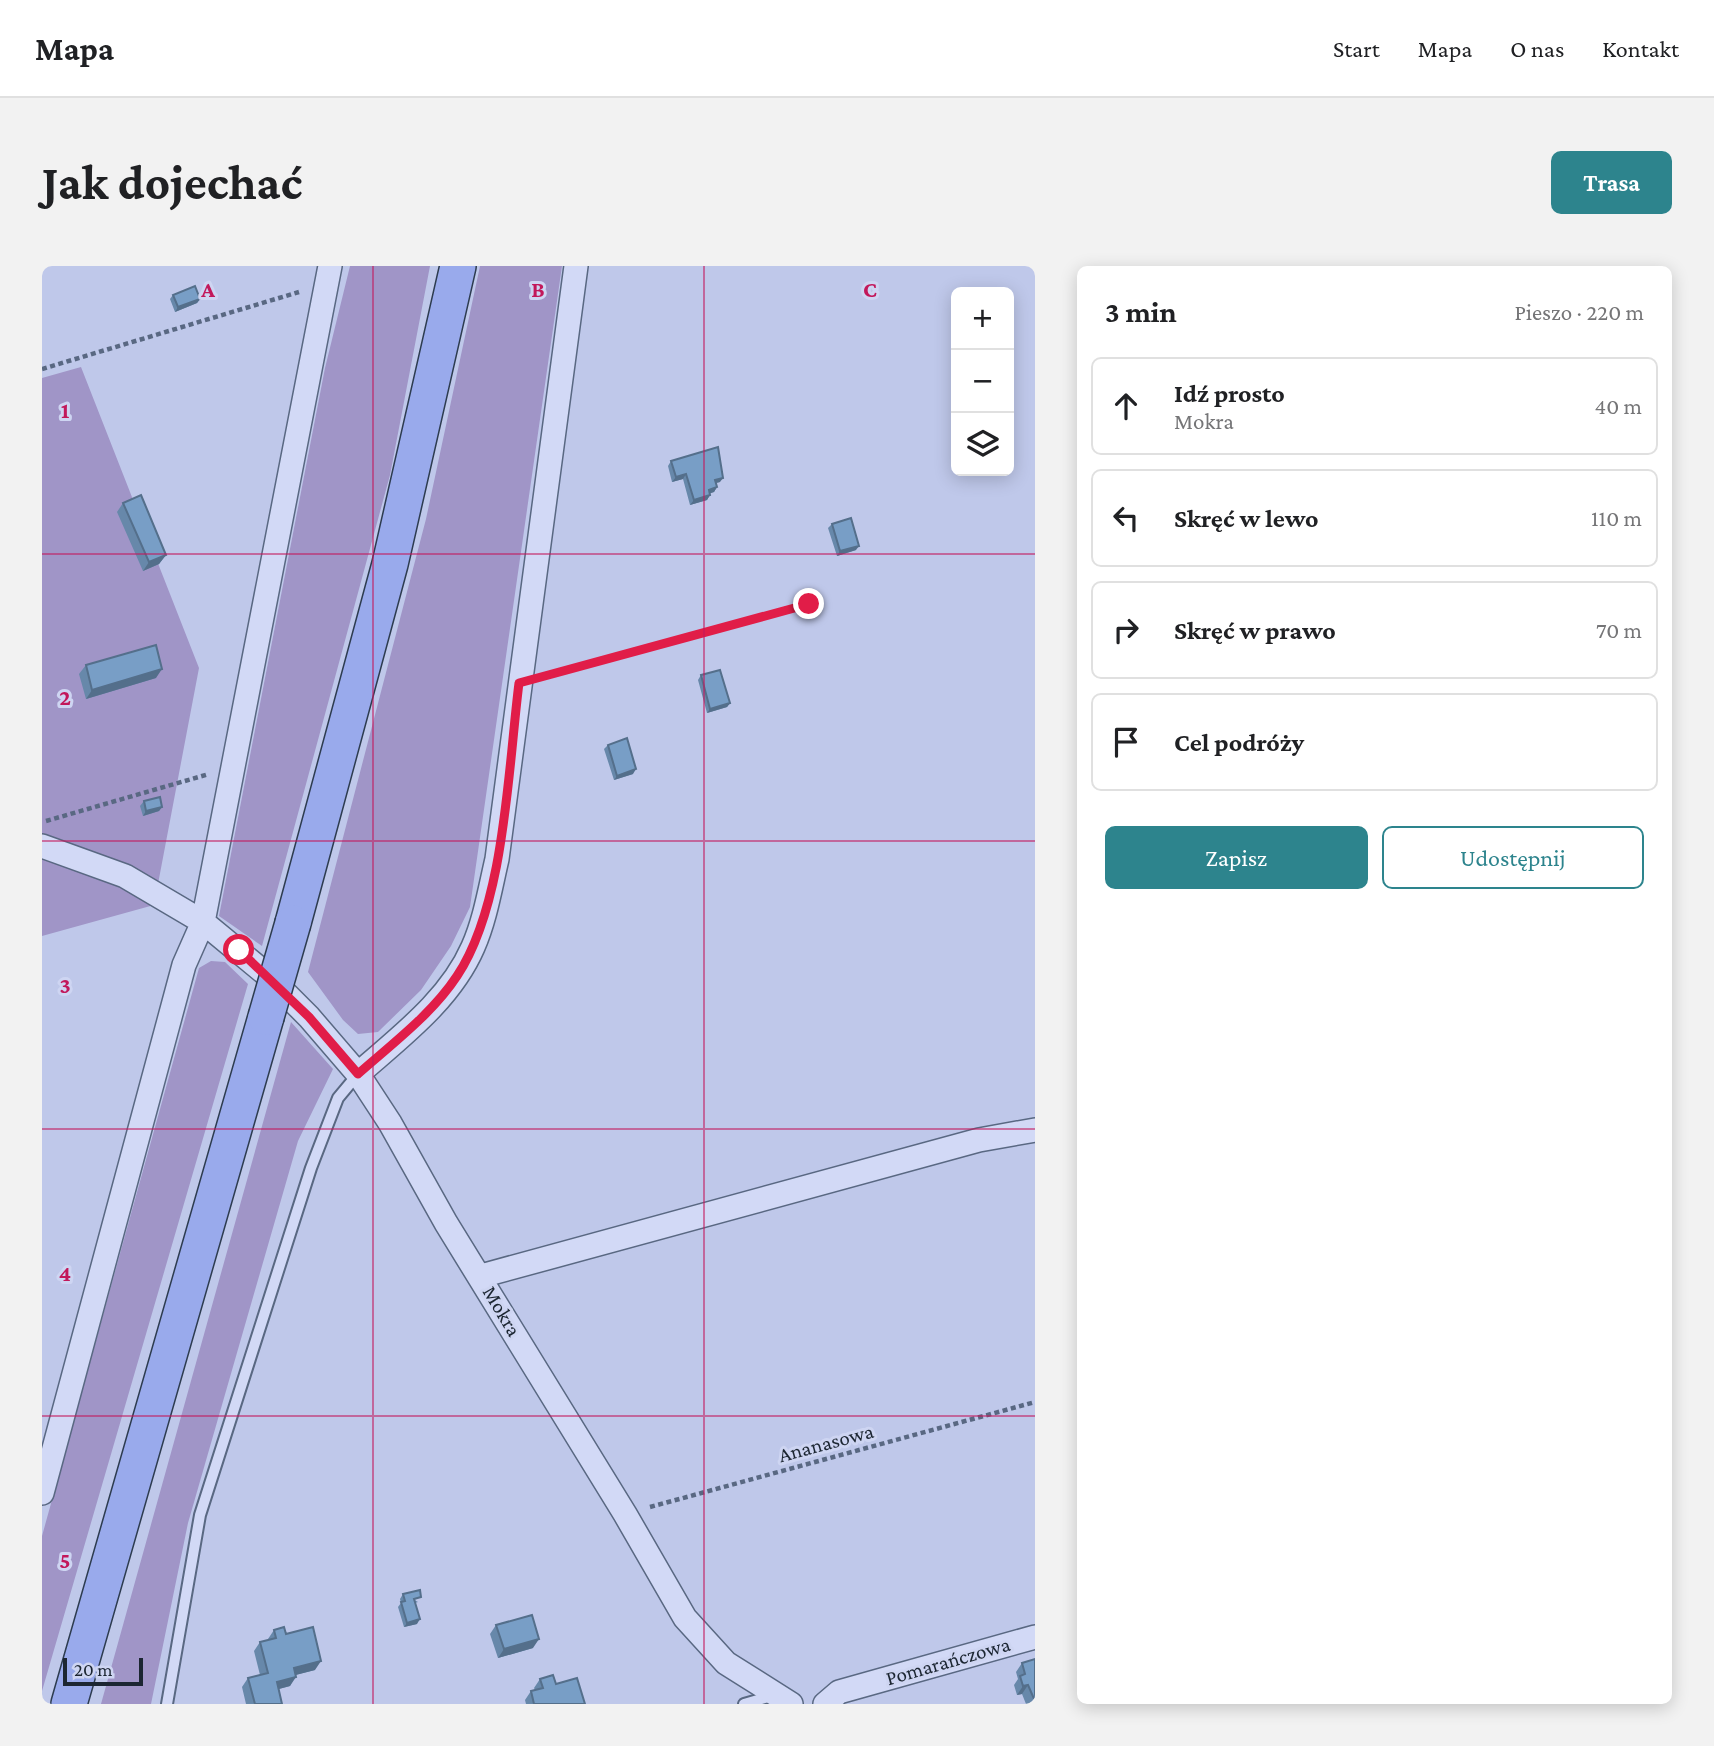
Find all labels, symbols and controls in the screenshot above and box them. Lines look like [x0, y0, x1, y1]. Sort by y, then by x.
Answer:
text: Mapa [35, 30, 114, 67]
text: Start [1333, 35, 1380, 62]
text: Mapa [1418, 35, 1472, 62]
text: O nas [1510, 35, 1564, 62]
text: Kontakt [1602, 35, 1679, 62]
button: Trasa [1551, 151, 1672, 214]
text: Jak dojechać [42, 155, 302, 210]
text: A [200, 276, 215, 302]
text: B [531, 276, 545, 302]
text: C [863, 276, 877, 302]
map controls [951, 287, 1014, 476]
button: + [951, 287, 1014, 350]
text: 3 min [1105, 295, 1177, 328]
text: Pieszo · 220 m [1514, 299, 1644, 325]
button: − [951, 350, 1014, 413]
text: Idź prosto [1174, 379, 1285, 408]
icon: ahead [1107, 387, 1145, 425]
text: 40 m [1594, 393, 1642, 419]
text: 1 [61, 397, 70, 423]
text: Mokra [1174, 408, 1234, 434]
button: layers [951, 413, 1014, 476]
icon: left [1107, 499, 1145, 537]
text: Skręć w lewo [1174, 504, 1319, 533]
text: 110 m [1591, 505, 1642, 531]
route end [793, 588, 824, 619]
icon: right [1107, 611, 1145, 649]
text: Skręć w prawo [1174, 616, 1336, 645]
text: 70 m [1596, 617, 1642, 643]
text: 2 [59, 684, 71, 710]
icon: arrive [1107, 723, 1145, 761]
text: Cel podróży [1174, 728, 1304, 757]
button: Zapisz [1105, 826, 1368, 889]
button: Udostępnij [1382, 826, 1644, 889]
route start [223, 934, 254, 965]
text: 3 [59, 972, 71, 998]
text: 4 [59, 1260, 71, 1286]
street label: Mokra [478, 1281, 527, 1341]
street label: Ananasowa [776, 1419, 877, 1467]
text: 5 [59, 1547, 71, 1573]
street label: Pomarańczowa [883, 1632, 1013, 1690]
scale bar [63, 1655, 144, 1687]
text: 20 m [74, 1659, 113, 1680]

